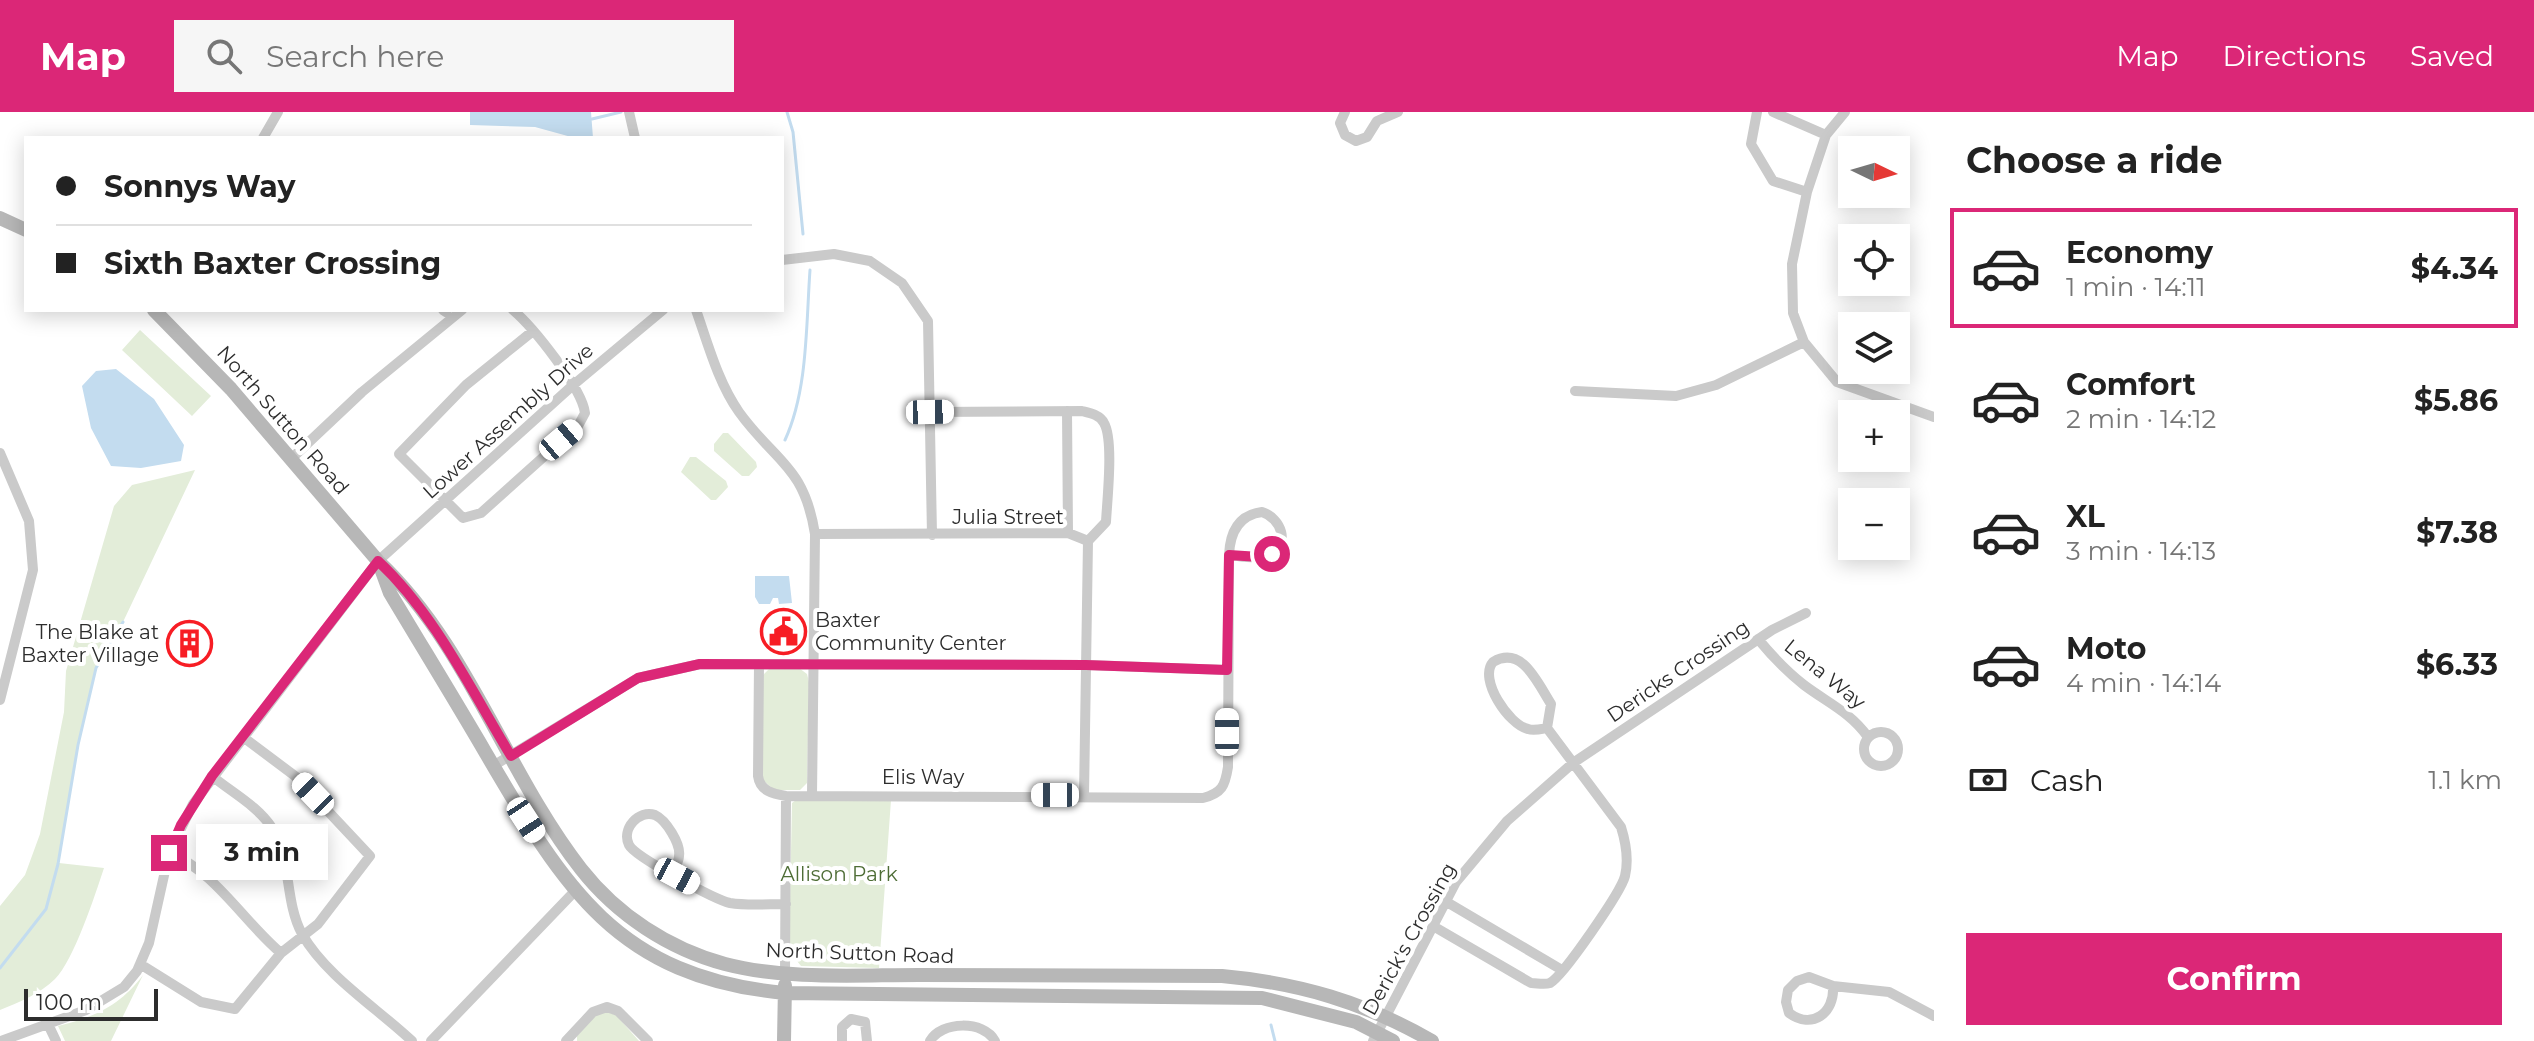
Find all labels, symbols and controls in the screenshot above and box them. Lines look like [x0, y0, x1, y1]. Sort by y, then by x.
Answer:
search box [174, 20, 734, 92]
text: Map [40, 33, 126, 80]
icon: search [202, 34, 246, 78]
text: Search here [266, 38, 444, 75]
text: Map [2116, 39, 2178, 73]
text: Directions [2222, 39, 2366, 73]
text: Saved [2410, 39, 2494, 73]
north arrow [1838, 136, 1910, 208]
map controls [1838, 136, 1910, 560]
text: Choose a ride [1966, 138, 2223, 182]
text: Sonnys Way [104, 168, 296, 205]
button: locate [1838, 224, 1910, 296]
icon: car [1970, 232, 2042, 304]
text: Economy [2066, 234, 2213, 271]
text: Sixth Baxter Crossing [104, 245, 441, 282]
text: $4.34 [2411, 250, 2498, 287]
text: 1 min · 14:11 [2066, 271, 2206, 303]
button: layers [1838, 312, 1910, 384]
street label: Lower Assembly Drive [418, 338, 598, 504]
street label: North Sutton Road [212, 341, 354, 499]
icon: car [1970, 364, 2042, 436]
text: Comfort [2066, 366, 2196, 403]
text: $5.86 [2414, 382, 2498, 419]
car [906, 400, 954, 424]
button: + [1838, 400, 1910, 472]
text: 2 min · 14:12 [2066, 403, 2216, 435]
car [535, 415, 587, 465]
button: − [1838, 488, 1910, 560]
icon: car [1970, 496, 2042, 568]
text: XL [2066, 498, 2105, 535]
street label: Julia Street [951, 505, 1064, 529]
text: $7.38 [2416, 514, 2498, 551]
text: 3 min · 14:13 [2066, 535, 2216, 567]
route start [1254, 536, 1290, 572]
public building icon: Baxter Community Center [760, 607, 808, 655]
place label: Baxter Community Center [815, 608, 1007, 655]
street label: Dericks Crossing [1602, 615, 1754, 727]
place label: The Blake at Baxter Village [21, 620, 159, 667]
building icon: The Blake at Baxter Village [166, 620, 214, 668]
icon: car [1970, 628, 2042, 700]
text: Moto [2066, 630, 2147, 667]
street label: Lena Way [1780, 634, 1871, 714]
text: $6.33 [2416, 646, 2498, 683]
text: 4 min · 14:14 [2066, 667, 2221, 699]
car [1215, 708, 1239, 756]
icon: cash [1966, 758, 2010, 802]
text: Cash [2030, 762, 2104, 799]
text: 1.1 km [2428, 764, 2502, 796]
street label: Elis Way [882, 765, 964, 789]
car [288, 768, 338, 820]
car [1031, 783, 1079, 807]
car [503, 793, 549, 847]
callout: 3 min [197, 825, 329, 881]
route end [151, 835, 187, 871]
text: 3 min [224, 836, 300, 868]
car [650, 854, 704, 898]
street label: Derick's Crossing [1357, 859, 1461, 1019]
park label: Allison Park [780, 862, 898, 886]
button: Confirm [1966, 933, 2502, 1025]
street label: North Sutton Road [765, 938, 955, 968]
scale bar [24, 985, 158, 1021]
text: 100 m [36, 989, 102, 1016]

